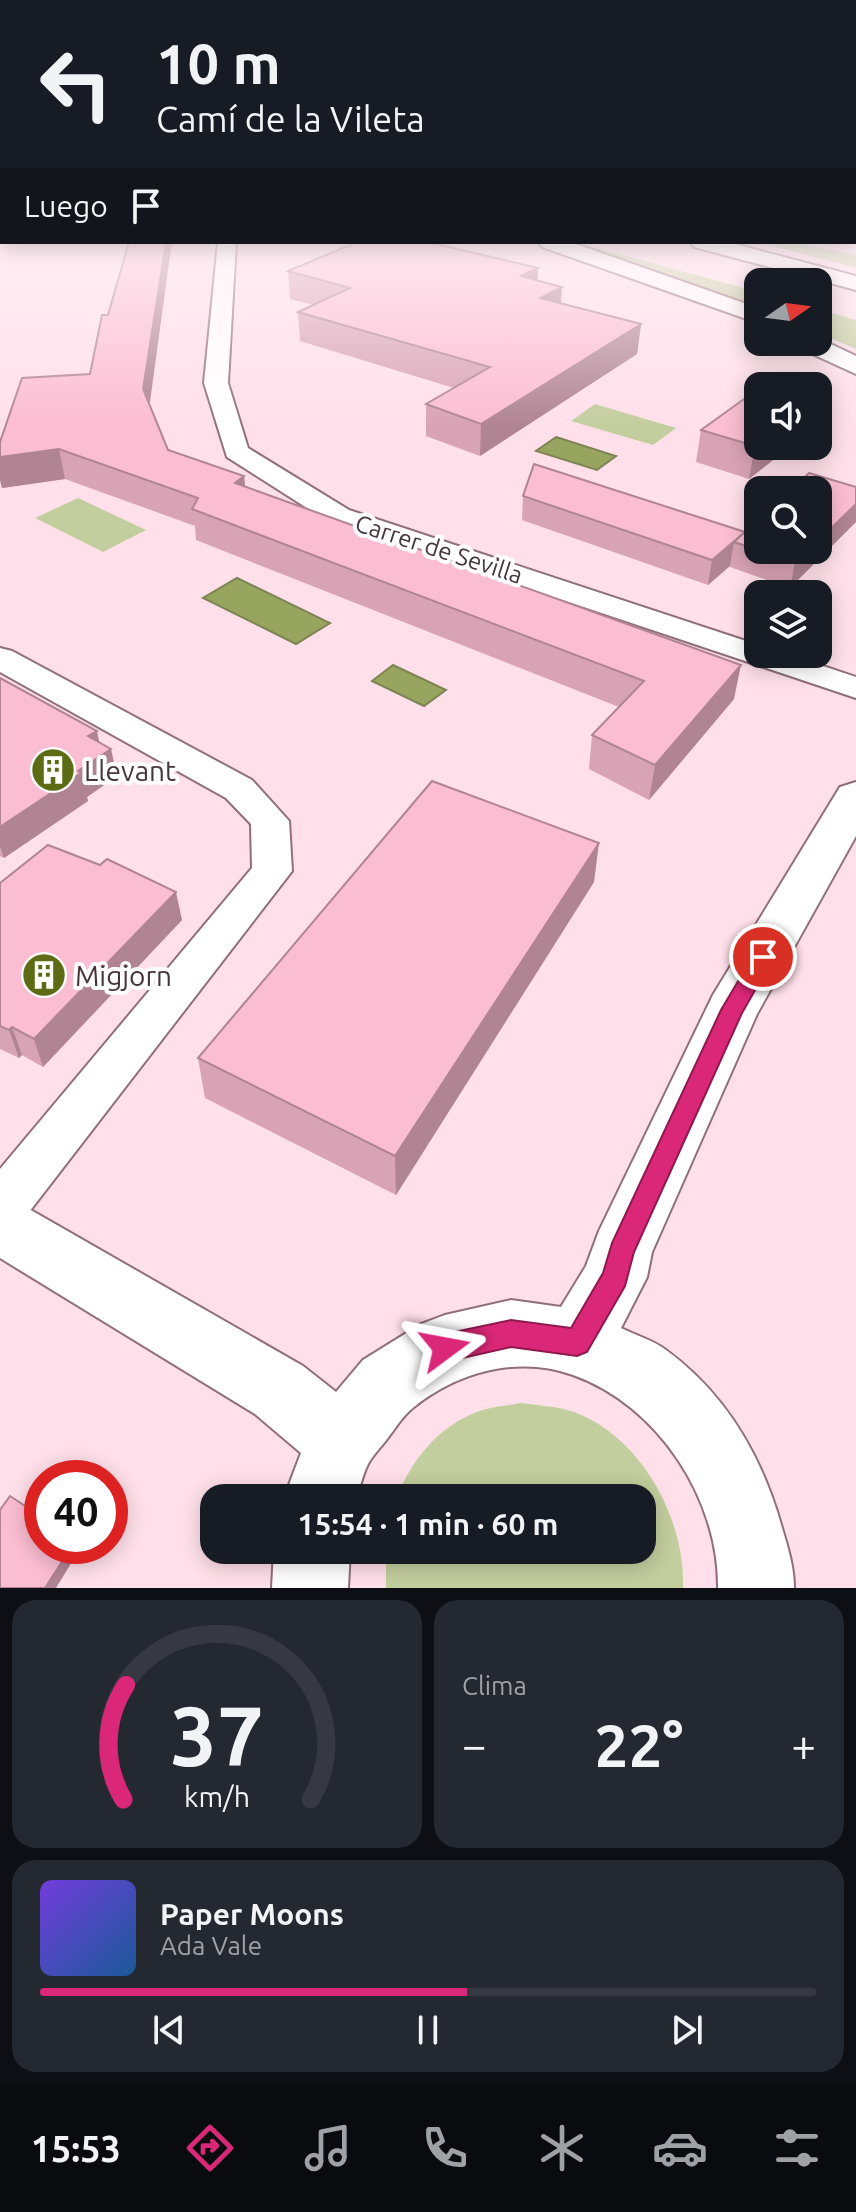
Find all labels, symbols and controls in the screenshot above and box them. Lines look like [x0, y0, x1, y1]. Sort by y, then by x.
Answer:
icon: left [24, 32, 128, 136]
text: 10 m [156, 32, 281, 95]
text: Camí de la Vileta [156, 98, 425, 139]
icon: arrive [124, 184, 168, 228]
text: Luego [24, 189, 108, 223]
north arrow [744, 268, 832, 356]
map controls [744, 268, 832, 668]
button: sound [744, 372, 832, 460]
button: search [744, 476, 832, 564]
street label: Carrer de Sevilla [352, 509, 526, 589]
button: layers [744, 580, 832, 668]
building icon: Llevant [29, 746, 77, 794]
place label: Llevant [84, 755, 176, 786]
pin [729, 923, 797, 991]
icon: arrive [741, 935, 785, 979]
building icon: Migjorn [20, 951, 68, 999]
place label: Migjorn [75, 960, 172, 991]
position arrow [403, 1306, 487, 1390]
speed limit sign: 40 [24, 1460, 128, 1564]
text: 15:54 · 1 min · 60 m [298, 1507, 558, 1541]
text: Clima [462, 1671, 527, 1700]
text: 37 [170, 1688, 264, 1782]
text: 22° [595, 1711, 683, 1778]
text: − [462, 1720, 487, 1769]
text: + [791, 1720, 816, 1769]
text: km/h [184, 1780, 250, 1812]
text: Paper Moons [160, 1897, 344, 1931]
text: Ada Vale [160, 1931, 262, 1960]
icon: previous [147, 2008, 191, 2052]
icon: pause [406, 2008, 450, 2052]
icon: next [665, 2008, 709, 2052]
icon: directions [182, 2120, 238, 2176]
icon: music [300, 2120, 356, 2176]
icon: phone [417, 2120, 473, 2176]
icon: climate [534, 2120, 590, 2176]
icon: car [652, 2120, 708, 2176]
icon: filters [769, 2120, 825, 2176]
text: 15:53 [31, 2128, 121, 2169]

